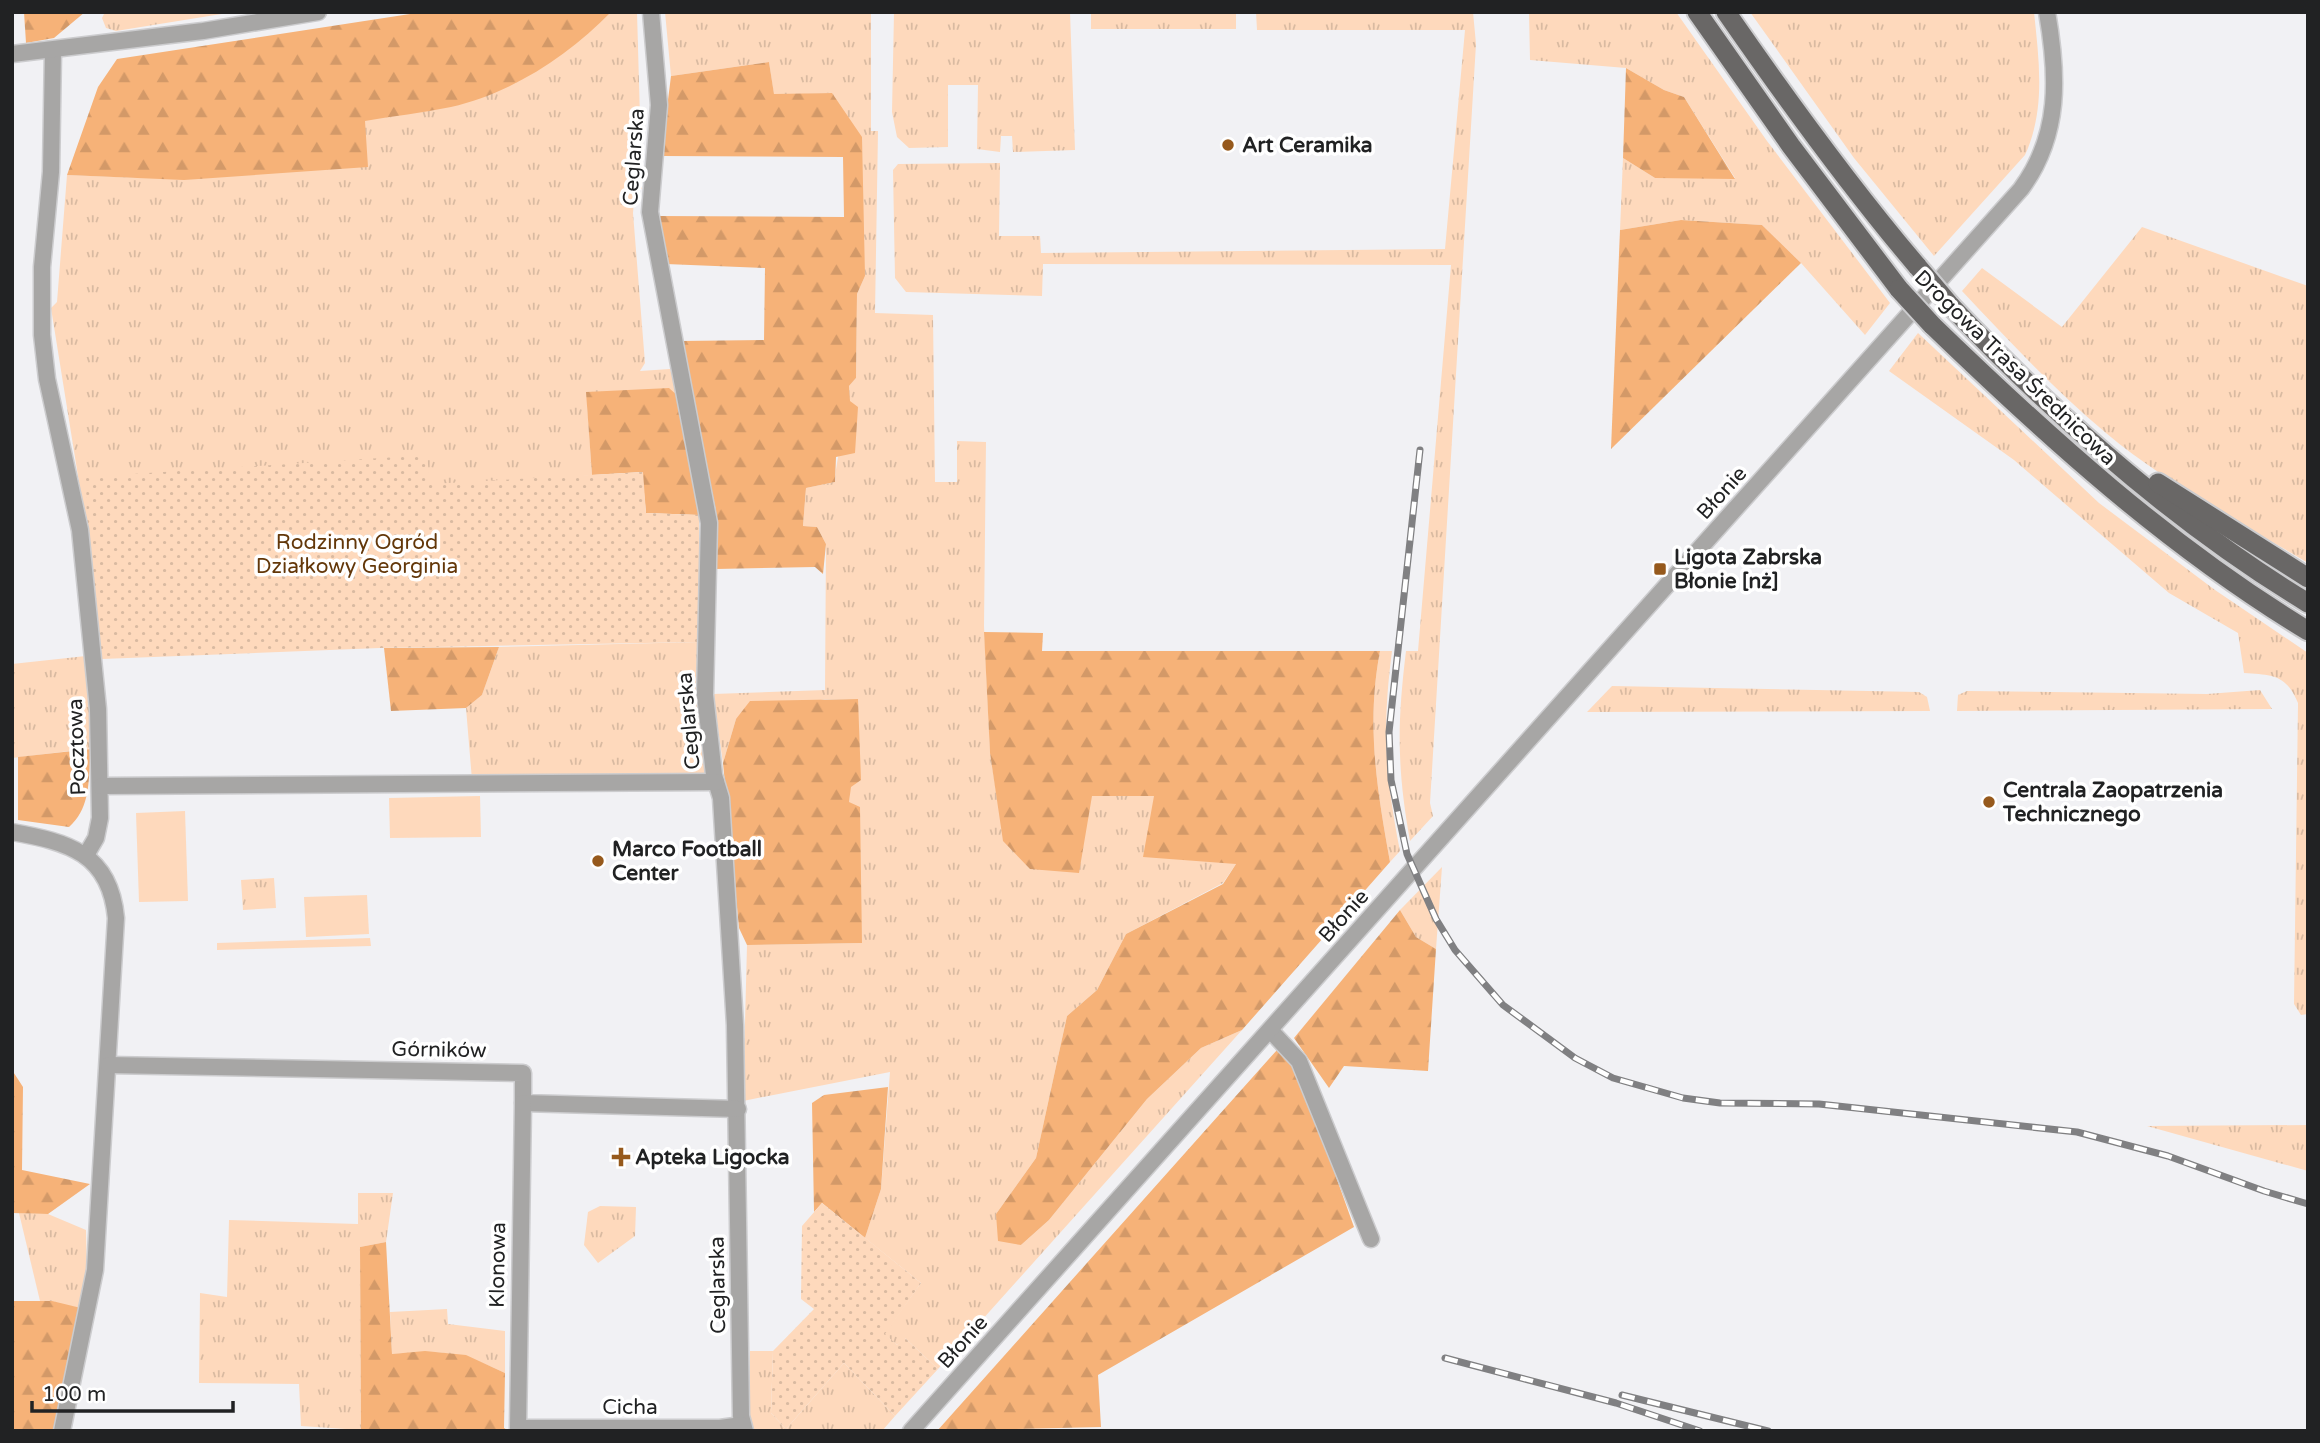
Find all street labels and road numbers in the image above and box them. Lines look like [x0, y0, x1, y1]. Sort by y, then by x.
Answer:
street label: Ceglarska [618, 107, 650, 207]
street label: Drogowa Trasa Średnicowa [1909, 265, 2121, 471]
street label: Błonie [1692, 461, 1752, 525]
street label: Ceglarska [672, 671, 706, 771]
street label: Pocztowa [63, 698, 91, 796]
street label: Błonie [1314, 884, 1374, 948]
street label: Górników [391, 1037, 487, 1063]
street label: Klonowa [485, 1222, 511, 1308]
street label: Ceglarska [705, 1236, 731, 1334]
street label: Błonie [933, 1310, 993, 1374]
street label: Cicha [602, 1395, 658, 1420]

